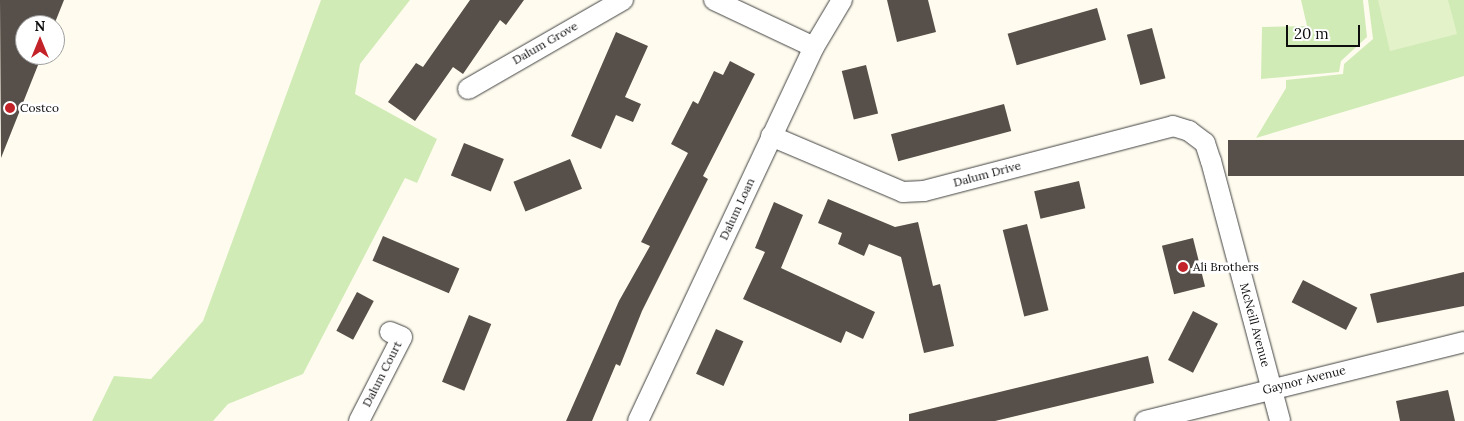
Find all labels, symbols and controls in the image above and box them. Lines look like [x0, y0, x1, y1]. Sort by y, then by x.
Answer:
north arrow [15, 15, 65, 65]
scale bar [1289, 15, 1363, 47]
text: N [35, 17, 45, 35]
street label: Dalum Grove [510, 18, 580, 68]
text: 20 m [1294, 24, 1329, 43]
place label: Costco [20, 101, 59, 115]
marker: Costco [4, 102, 16, 114]
street label: Dalum Drive [952, 158, 1022, 190]
street label: Dalum Loan [716, 176, 758, 242]
place label: Ali Brothers [1193, 260, 1259, 274]
marker: Ali Brothers [1177, 261, 1189, 273]
street label: McNeill Avenue [1237, 281, 1273, 369]
street label: Dalum Court [359, 339, 405, 409]
street label: Gaynor Avenue [1261, 363, 1347, 397]

